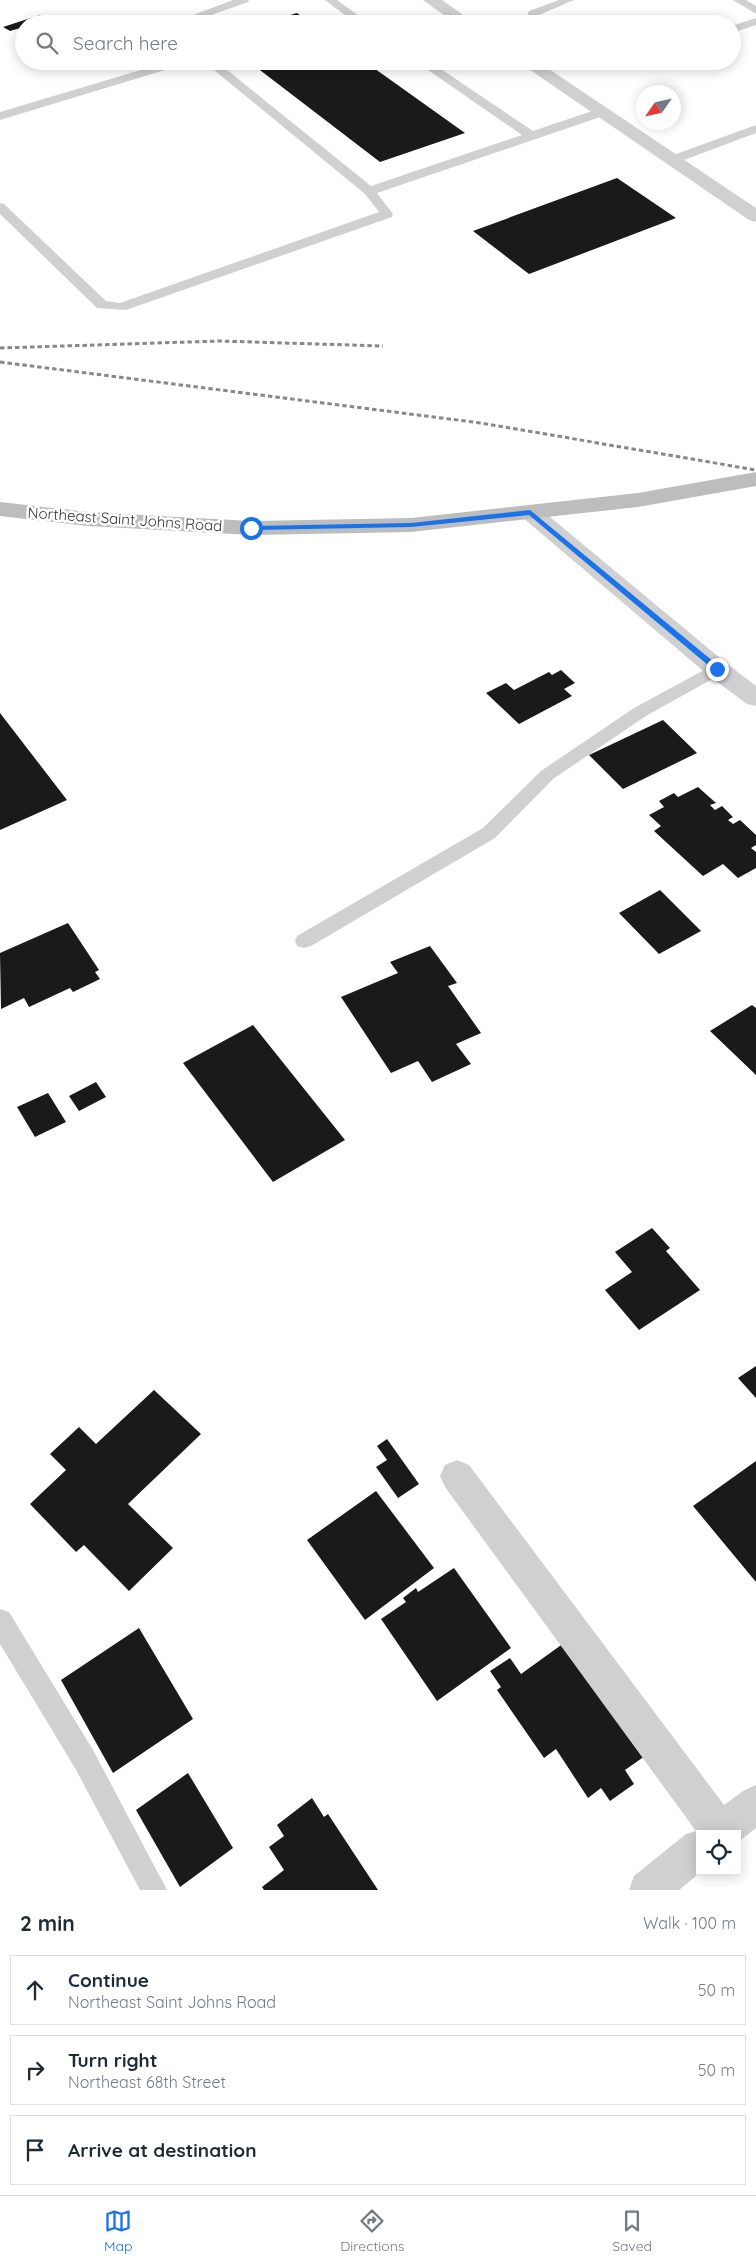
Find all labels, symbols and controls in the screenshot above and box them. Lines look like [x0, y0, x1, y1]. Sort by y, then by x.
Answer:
search box [15, 15, 741, 70]
icon: search [33, 29, 61, 57]
text: Search here [73, 31, 178, 55]
north arrow [636, 85, 681, 130]
street label: Northeast Saint Johns Road [27, 503, 223, 535]
route start [240, 517, 263, 540]
route end [706, 658, 729, 681]
map controls [696, 1830, 741, 1875]
button: locate [696, 1830, 741, 1875]
text: 2 min [20, 1910, 75, 1936]
text: Walk · 100 m [643, 1913, 736, 1933]
text: Continue [68, 1968, 149, 1992]
icon: ahead [21, 1976, 49, 2004]
text: 50 m [698, 1980, 735, 2000]
text: Northeast Saint Johns Road [68, 1992, 276, 2012]
text: Turn right [68, 2048, 157, 2072]
icon: right [21, 2056, 49, 2084]
text: 50 m [698, 2060, 735, 2080]
text: Northeast 68th Street [68, 2072, 226, 2092]
icon: arrive [21, 2136, 49, 2164]
text: Arrive at destination [68, 2138, 257, 2162]
tab: Map [104, 2207, 132, 2255]
tab: Directions [340, 2207, 404, 2255]
tab: Saved [612, 2207, 652, 2255]

